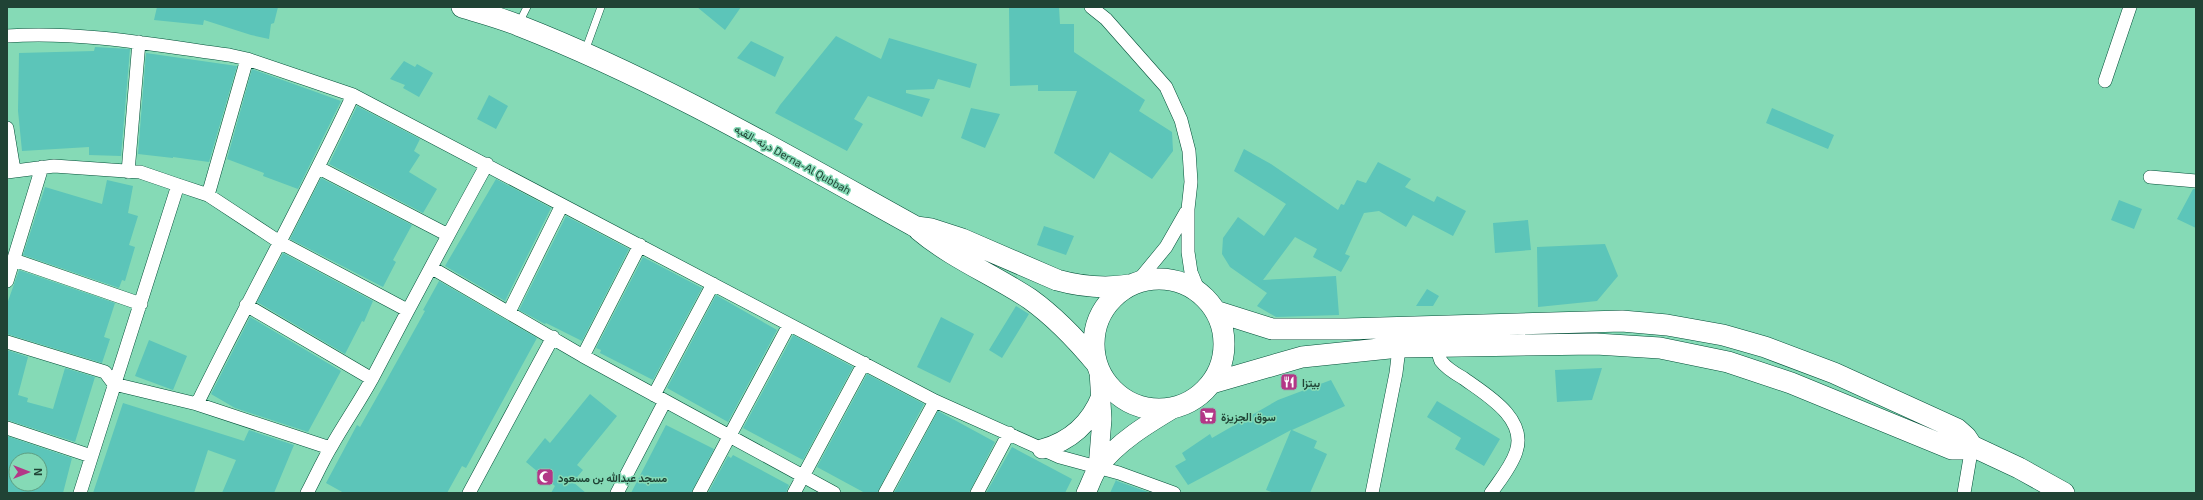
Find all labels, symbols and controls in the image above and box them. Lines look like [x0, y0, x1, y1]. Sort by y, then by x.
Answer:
street label: درنه-القبه Derna-Al Qubbah [732, 122, 853, 197]
restaurant icon: بيتزا [1279, 372, 1299, 392]
place label: بيتزا [1302, 376, 1320, 390]
supermarket icon: سوق الجزيزة [1198, 406, 1218, 426]
place label: سوق الجزيزة [1221, 410, 1276, 424]
north arrow [8, 452, 48, 492]
mosque icon: مسجد عبدالله بن مسعود [535, 467, 555, 487]
text: N [32, 468, 45, 476]
place label: مسجد عبدالله بن مسعود [558, 471, 667, 485]

